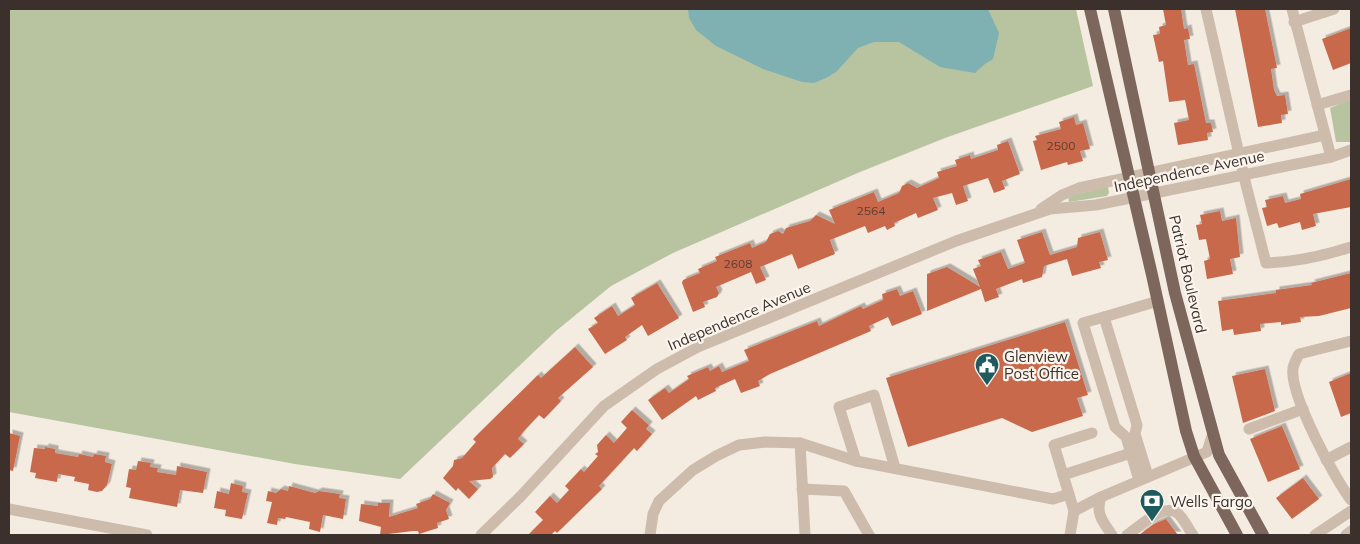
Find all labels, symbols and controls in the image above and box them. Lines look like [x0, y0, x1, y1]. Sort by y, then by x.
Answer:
house number: 2500 [1047, 138, 1075, 153]
street label: Independence Avenue [1112, 146, 1266, 196]
house number: 2564 [857, 203, 885, 218]
street label: Patriot Boulevard [1165, 213, 1211, 335]
house number: 2608 [724, 256, 752, 271]
street label: Independence Avenue [665, 277, 813, 355]
place label: Glenview Post Office [1004, 347, 1079, 383]
public building icon: Glenview Post Office [974, 352, 1000, 386]
bank icon: Wells Fargo [1139, 488, 1165, 522]
place label: Wells Fargo [1170, 492, 1253, 511]

